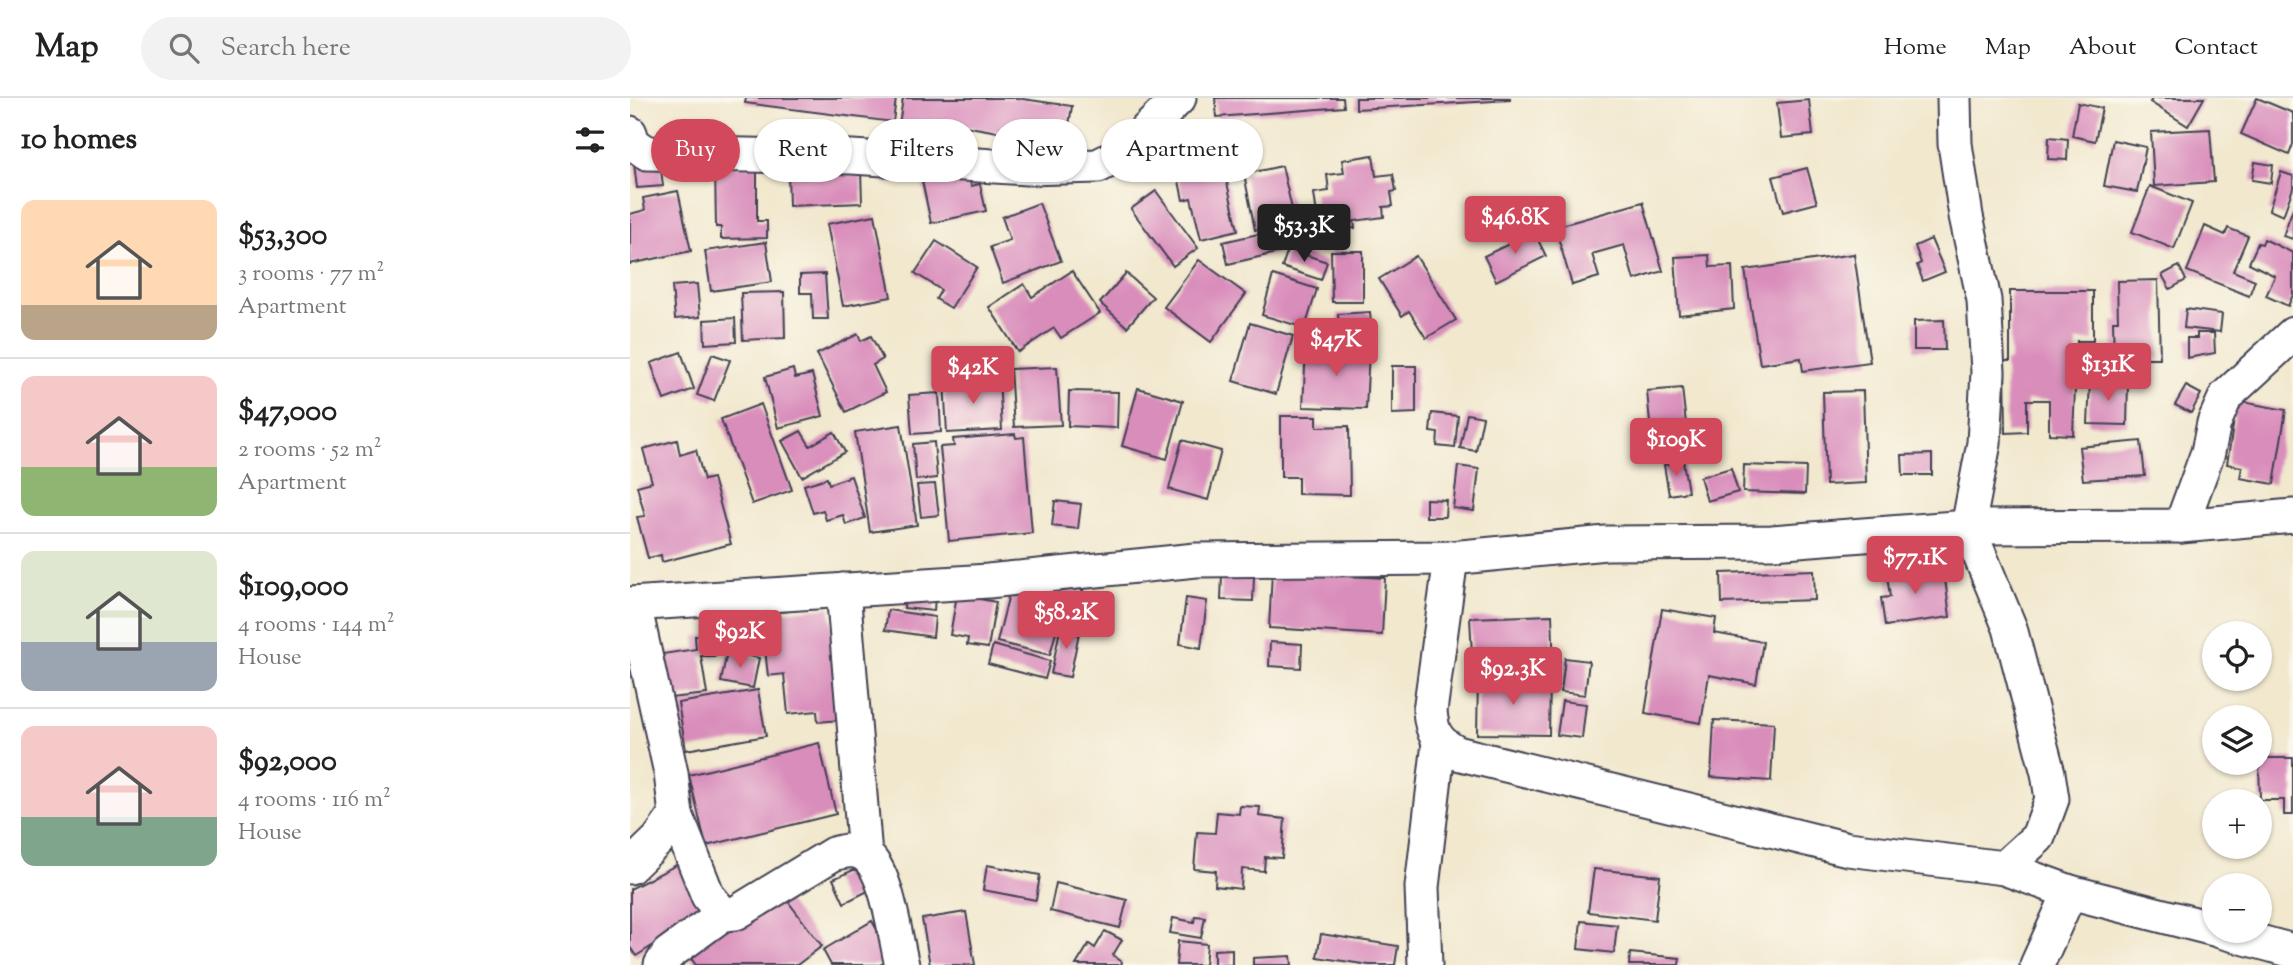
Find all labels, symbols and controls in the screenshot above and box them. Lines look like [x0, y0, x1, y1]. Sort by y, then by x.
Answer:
search box [141, 17, 631, 80]
text: Map [35, 24, 99, 72]
icon: search [165, 29, 203, 67]
text: Search here [221, 30, 351, 67]
text: Home [1884, 31, 1947, 65]
text: Map [1985, 31, 2031, 65]
text: About [2069, 31, 2136, 65]
text: Contact [2174, 31, 2258, 65]
text: 10 homes [21, 119, 137, 162]
chip: Buy [651, 119, 740, 182]
chip: Rent [754, 119, 852, 182]
chip: Filters [866, 119, 978, 182]
chip: New [992, 119, 1087, 182]
chip: Apartment [1101, 119, 1263, 182]
icon: filters [571, 121, 609, 159]
pin: $46.8K [1458, 197, 1572, 256]
text: $46.8K [1481, 202, 1549, 235]
pin: $53.3K [1247, 204, 1361, 264]
text: $53.3K [1273, 210, 1335, 243]
text: $53,300 [238, 215, 327, 258]
icon: home [77, 228, 161, 312]
text: 3 rooms · 77 m² [238, 258, 384, 291]
text: Apartment [238, 291, 347, 324]
pin: $47K [1295, 318, 1377, 378]
text: $47K [1310, 324, 1362, 357]
pin: $131K [2059, 344, 2157, 403]
pin: $42K [932, 346, 1014, 406]
text: $131K [2081, 349, 2135, 382]
text: $42K [947, 352, 999, 385]
text: $47,000 [238, 391, 337, 434]
icon: home [77, 404, 161, 488]
pin: $109K [1627, 418, 1725, 478]
text: $109K [1646, 424, 1706, 457]
text: 2 rooms · 52 m² [238, 434, 381, 467]
text: Apartment [238, 467, 347, 500]
pin: $77.1K [1858, 536, 1972, 596]
text: $77.1K [1883, 542, 1947, 575]
text: $109,000 [238, 566, 349, 609]
icon: home [77, 579, 161, 663]
pin: $58.2K [1009, 592, 1123, 651]
text: $58.2K [1034, 597, 1098, 630]
text: 4 rooms · 144 m² [238, 609, 395, 642]
pin: $92K [699, 610, 781, 670]
text: $92K [715, 616, 765, 649]
map controls [2202, 621, 2272, 943]
button: locate [2202, 621, 2272, 691]
text: House [238, 642, 302, 675]
pin: $92.3K [1456, 648, 1570, 707]
text: $92.3K [1480, 653, 1546, 686]
button: layers [2202, 705, 2272, 775]
text: $92,000 [238, 741, 337, 784]
icon: home [77, 754, 161, 838]
text: 4 rooms · 116 m² [238, 784, 391, 817]
button: + [2202, 789, 2272, 859]
text: House [238, 817, 302, 850]
button: − [2202, 873, 2272, 943]

